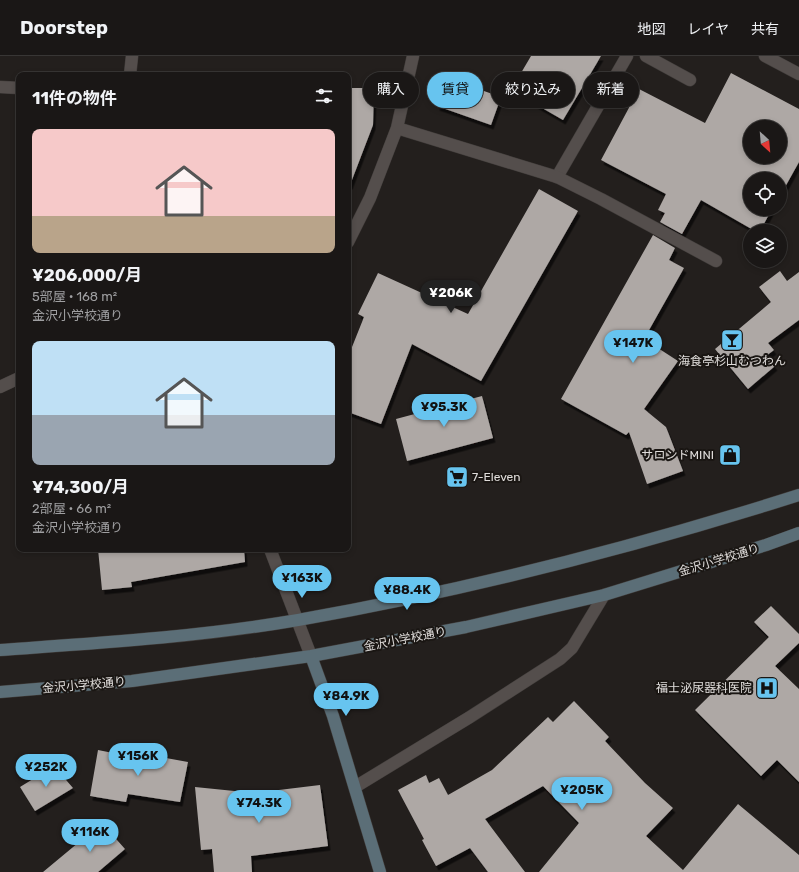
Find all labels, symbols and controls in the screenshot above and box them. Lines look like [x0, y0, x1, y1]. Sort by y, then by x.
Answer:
text: Doorstep [20, 16, 108, 39]
text: 地図 [637, 21, 665, 38]
text: レイヤ [687, 21, 729, 38]
text: 共有 [751, 21, 779, 38]
chip: 購入 [363, 72, 419, 108]
chip: 賃貸 [427, 72, 483, 108]
chip: 絞り込み [491, 72, 575, 108]
chip: 新着 [583, 72, 639, 108]
icon: filters [313, 85, 335, 107]
text: 11件の物件 [32, 88, 117, 108]
north arrow [743, 120, 787, 164]
map controls [743, 120, 787, 268]
icon: home [148, 155, 220, 227]
button: locate [743, 172, 787, 216]
button: layers [743, 224, 787, 268]
text: ¥206,000/月 [32, 265, 142, 285]
pin: ¥206K [423, 280, 479, 314]
text: ¥206K [429, 285, 473, 300]
text: 5部屋 · 168 m² [32, 289, 117, 304]
text: 金沢小学校通り [32, 308, 123, 323]
bar icon: 海食亭杉山むつわん [719, 327, 745, 353]
pin: ¥147K [605, 330, 661, 364]
text: ¥147K [613, 335, 653, 350]
place label: 海食亭杉山むつわん [678, 354, 786, 368]
icon: home [148, 367, 220, 439]
pin: ¥95.3K [411, 394, 477, 428]
text: ¥95.3K [421, 399, 467, 414]
shop icon: サロンドMINI [717, 442, 743, 468]
place label: サロンドMINI [642, 448, 714, 462]
supermarket icon: 7-Eleven [444, 464, 470, 490]
place label: 7-Eleven [472, 470, 521, 484]
text: ¥74,300/月 [32, 477, 129, 497]
text: 2部屋 · 66 m² [32, 501, 111, 516]
text: 金沢小学校通り [32, 520, 123, 535]
street label: 金沢小学校通り [677, 541, 761, 579]
pin: ¥163K [274, 565, 330, 599]
text: ¥163K [281, 570, 323, 585]
pin: ¥88.4K [374, 577, 440, 611]
text: ¥88.4K [383, 582, 431, 597]
street label: 金沢小学校通り [362, 624, 448, 654]
street label: 金沢小学校通り [42, 674, 126, 696]
hospital icon: 福士泌尿器科医院 [754, 675, 780, 701]
place label: 福士泌尿器科医院 [656, 681, 752, 695]
pin: ¥84.9K [313, 683, 379, 717]
text: ¥84.9K [323, 688, 369, 703]
pin: ¥156K [110, 743, 166, 777]
text: ¥156K [118, 748, 158, 763]
pin: ¥252K [18, 754, 74, 788]
text: ¥252K [25, 759, 67, 774]
pin: ¥205K [554, 777, 610, 811]
text: ¥205K [560, 782, 604, 797]
pin: ¥74.3K [226, 790, 292, 824]
text: ¥74.3K [236, 795, 282, 810]
pin: ¥116K [62, 819, 118, 853]
text: ¥116K [71, 824, 109, 839]

